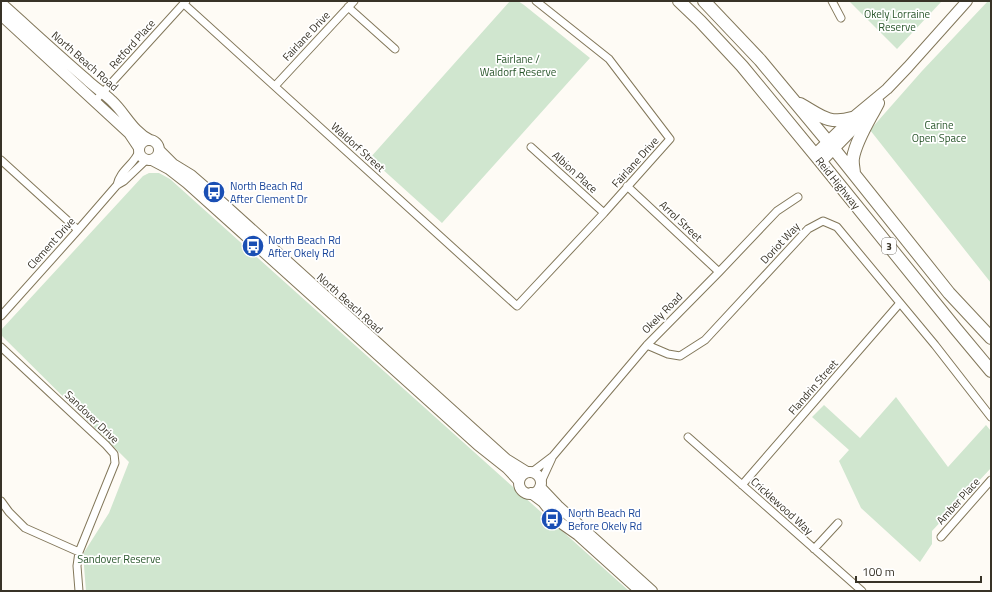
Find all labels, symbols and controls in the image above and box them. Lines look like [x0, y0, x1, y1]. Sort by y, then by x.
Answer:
park label: Okely Lorraine Reserve [864, 6, 931, 35]
street label: Fairlane Drive [279, 7, 334, 65]
street label: Retford Place [105, 15, 159, 72]
street label: North Beach Road [48, 27, 122, 95]
park label: Fairlane / Waldorf Reserve [480, 51, 557, 80]
park label: Carine Open Space [912, 117, 967, 146]
street label: Waldorf Street [328, 118, 389, 176]
street label: Fairlane Drive [608, 133, 662, 191]
street label: Albion Place [549, 147, 602, 197]
street label: Reid Highway [812, 153, 865, 213]
place label: North Beach Rd After Clement Dr [230, 178, 308, 207]
bus stop icon: North Beach Rd After Clement Dr [201, 179, 227, 205]
street label: Arrol Street [656, 197, 706, 245]
street label: Clement Drive [23, 213, 79, 273]
street label: Doriot Way [757, 218, 804, 267]
place label: North Beach Rd After Okely Rd [268, 232, 341, 261]
bus stop icon: North Beach Rd After Okely Rd [240, 233, 266, 259]
road number: 3 [882, 238, 896, 254]
street label: North Beach Road [313, 269, 387, 337]
street label: Okely Road [638, 289, 686, 337]
street label: Flandrin Street [785, 356, 842, 418]
street label: Sandover Drive [61, 387, 123, 447]
street label: Cricklewood Way [747, 474, 817, 539]
street label: Amber Place [933, 474, 984, 528]
place label: North Beach Rd Before Okely Rd [568, 505, 642, 534]
bus stop icon: North Beach Rd Before Okely Rd [539, 506, 565, 532]
park label: Sandover Reserve [77, 551, 161, 567]
scale bar [856, 558, 981, 584]
text: 100 m [862, 562, 895, 581]

